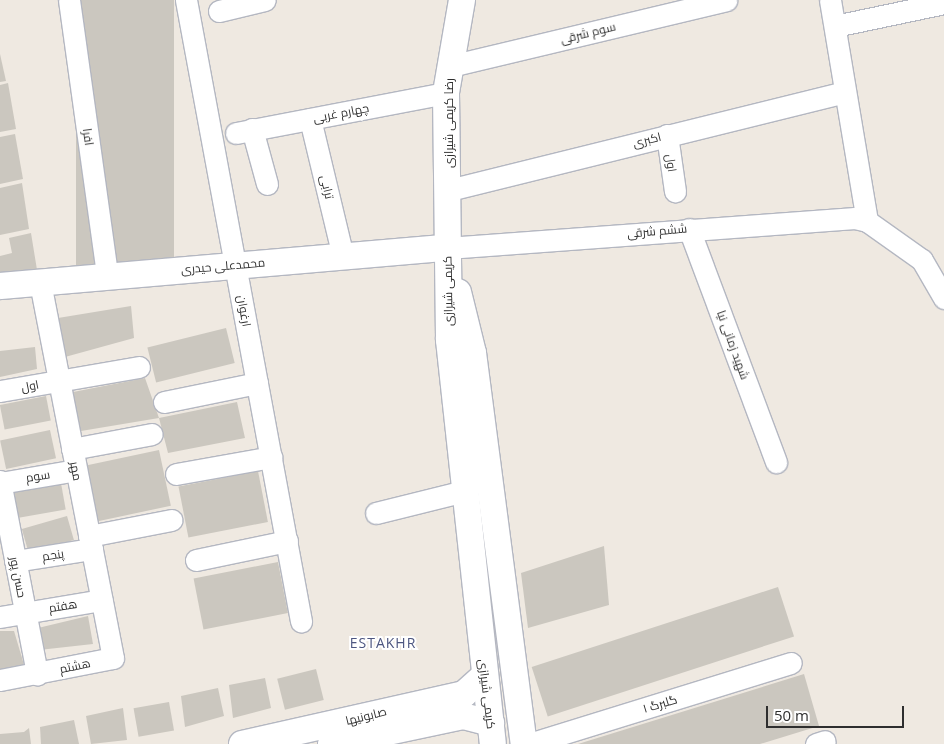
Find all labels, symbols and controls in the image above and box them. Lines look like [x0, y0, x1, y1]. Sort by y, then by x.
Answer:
street label: سوم شرقی [559, 19, 617, 47]
street label: رضا کریمی شیرازی [442, 78, 456, 168]
street label: چهارم غربی [312, 101, 370, 125]
street label: افرا [80, 127, 96, 147]
street label: اکبری [631, 130, 663, 150]
street label: اول [663, 153, 679, 173]
street label: ترابی [317, 174, 337, 200]
street label: ششم شرقی [626, 221, 688, 241]
street label: محمدعلی حیدری [180, 255, 266, 277]
street label: کریمی شیرازی [440, 256, 456, 326]
street label: ارغوان [234, 294, 254, 328]
street label: شهید زمانی نیا [714, 308, 752, 382]
street label: اول [20, 377, 40, 395]
street label: مهر [67, 460, 85, 482]
street label: سوم [25, 467, 51, 485]
street label: پنجم [41, 546, 65, 564]
street label: حسن پور [7, 555, 29, 599]
street label: هفتم [48, 597, 78, 615]
district label: ESTAKHR [349, 635, 417, 651]
street label: هشتم [58, 656, 92, 676]
street label: کریمی شیرازی [476, 658, 498, 730]
street label: گلبرگ ۱ [641, 692, 679, 716]
scale bar [769, 696, 906, 728]
street label: صابونیها [344, 704, 388, 728]
text: 50 m [774, 705, 809, 725]

